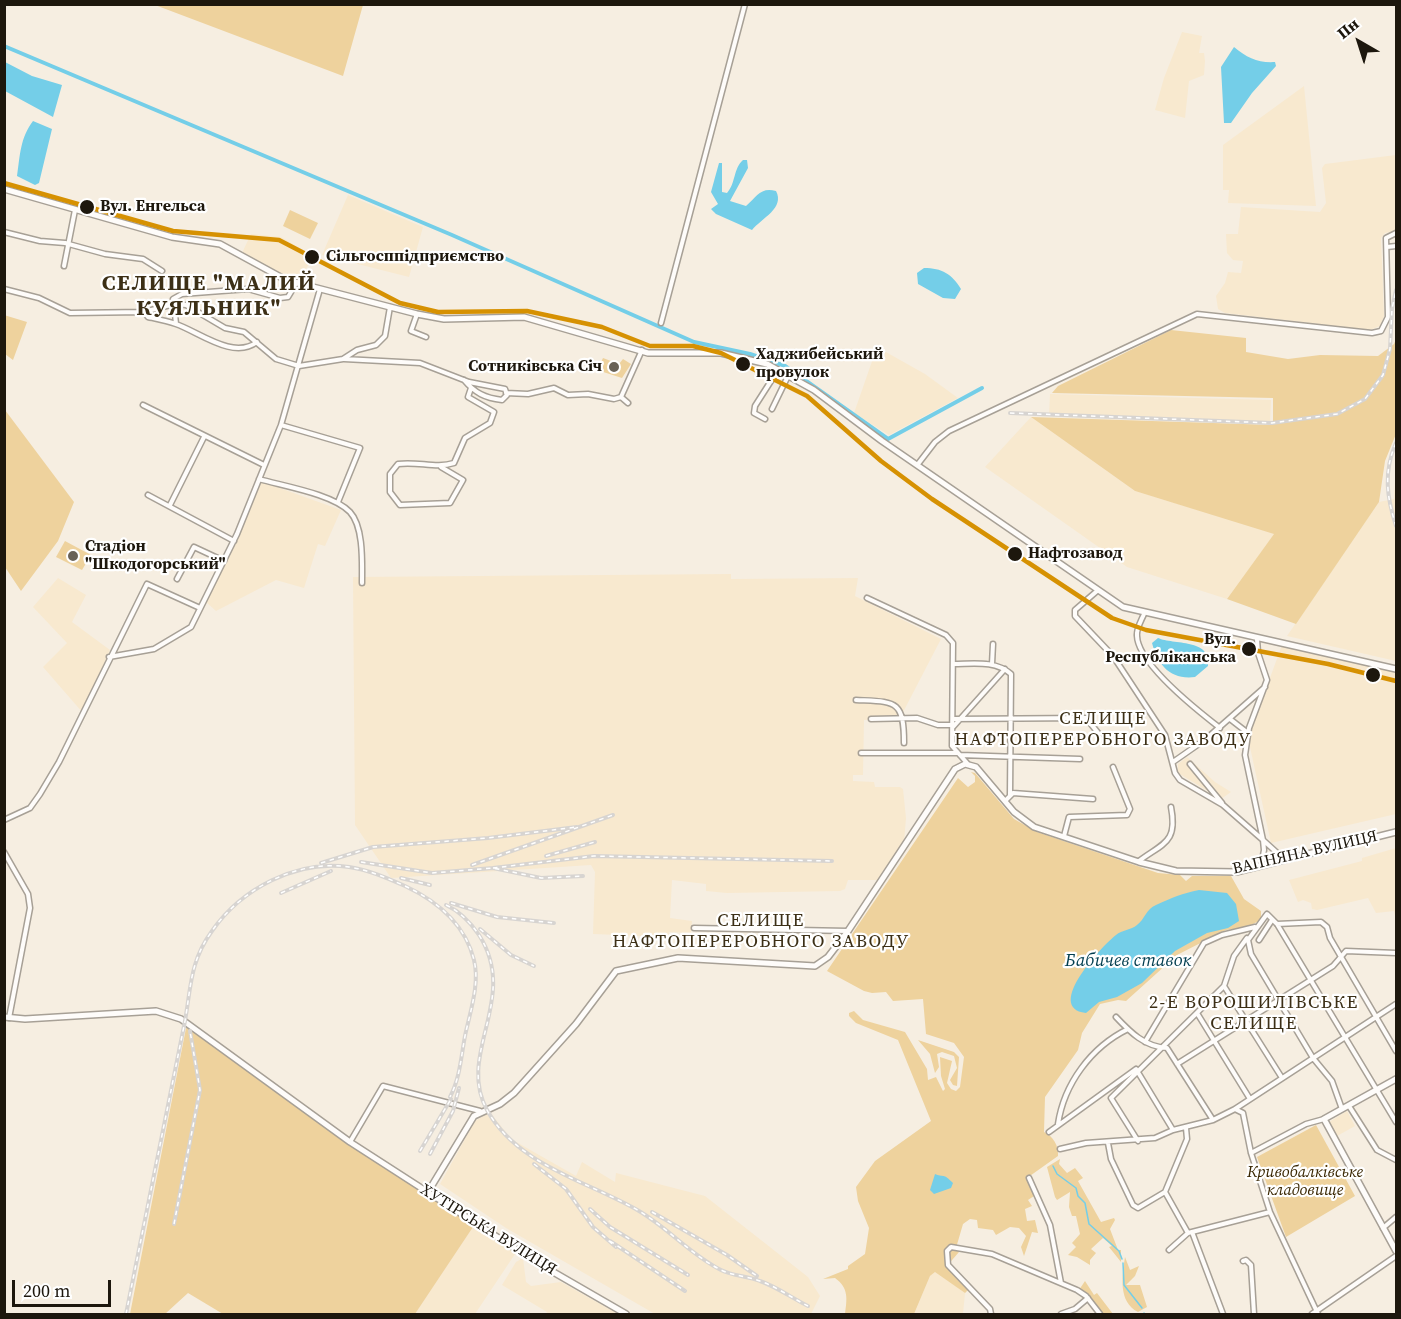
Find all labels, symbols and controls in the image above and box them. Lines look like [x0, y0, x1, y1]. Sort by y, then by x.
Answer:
north arrow [1329, 12, 1389, 72]
text: Пн [1332, 12, 1363, 44]
place label: Вул. Енгельса [100, 197, 205, 217]
marker: Вул. Енгельса [78, 198, 96, 216]
place label: Сільгосппідприємство [326, 247, 504, 267]
marker: Сільгосппідприємство [303, 248, 321, 266]
district label: СЕЛИЩЕ "МАЛИЙ КУЯЛЬНИК" [102, 271, 316, 322]
place label: Хаджибейський провулок [756, 345, 884, 383]
marker: Хаджибейський провулок [734, 355, 752, 373]
place label: Сотниківська Січ [468, 357, 602, 377]
marker: Сотниківська Січ [607, 360, 621, 374]
place label: Стадіон "Шкодогорський" [85, 537, 226, 575]
place label: Нафтозавод [1028, 544, 1123, 564]
marker: Нафтозавод [1006, 545, 1024, 563]
marker: Стадіон "Шкодогорський" [66, 549, 80, 563]
place label: Вул. Республіканська [1105, 630, 1236, 668]
marker: Вул. Республіканська [1240, 640, 1258, 658]
unlabelled marker [1364, 666, 1382, 684]
district label: СЕЛИЩЕ НАФТОПЕРЕРОБНОГО ЗАВОДУ [954, 708, 1252, 750]
street label: ВАПНЯНА ВУЛИЦЯ [1231, 827, 1379, 879]
district label: СЕЛИЩЕ НАФТОПЕРЕРОБНОГО ЗАВОДУ [612, 910, 910, 952]
water label: Бабичев ставок [1065, 950, 1191, 972]
district label: 2-Е ВОРОШИЛІВСЬКЕ СЕЛИЩЕ [1149, 992, 1359, 1034]
park label: Кривобалківське кладовище [1247, 1163, 1363, 1201]
street label: ХУТІРСЬКА ВУЛИЦЯ [416, 1180, 560, 1280]
scale bar [15, 1268, 114, 1306]
text: 200 m [23, 1278, 70, 1303]

